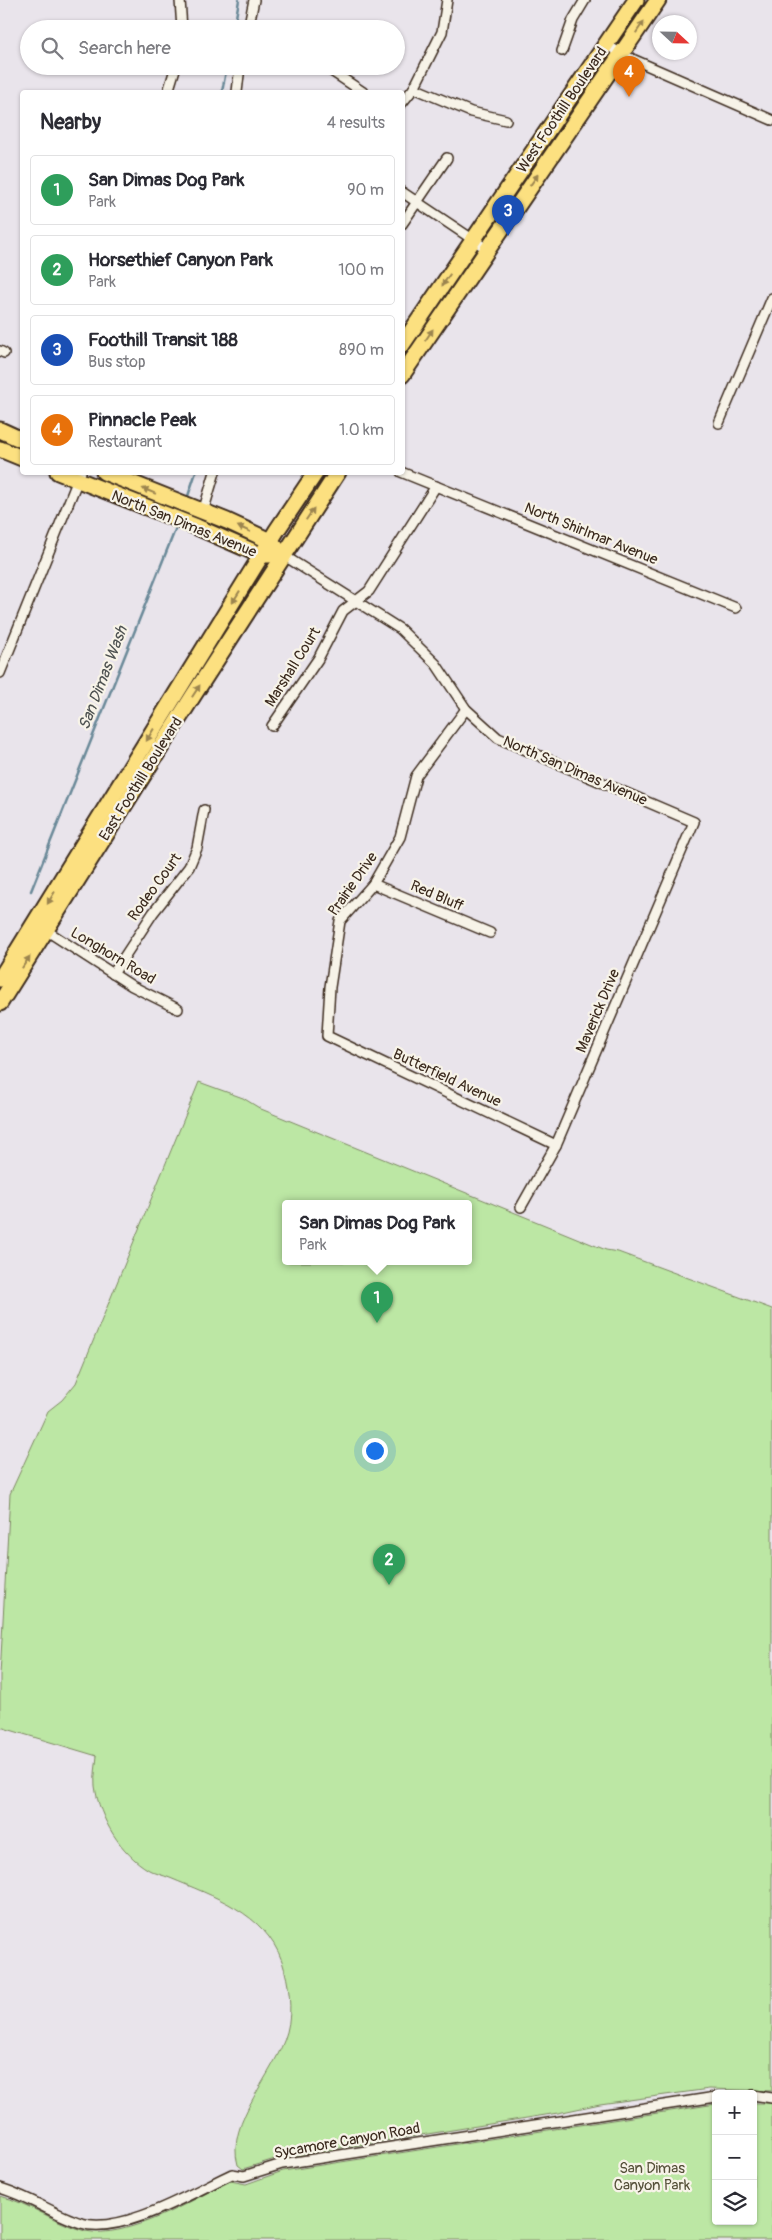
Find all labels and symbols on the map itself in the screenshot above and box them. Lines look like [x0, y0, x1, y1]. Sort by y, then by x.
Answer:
north arrow [652, 15, 697, 60]
one-way arrow [635, 20, 645, 34]
street label: West Foothill Boulevard [513, 43, 611, 177]
pin: 4 [613, 56, 645, 97]
one-way arrow [529, 173, 539, 187]
pin: 3 [492, 195, 524, 236]
one-way arrow [441, 274, 451, 287]
one-way arrow [424, 328, 434, 342]
street label: North San Dimas Avenue [109, 486, 260, 562]
one-way arrow [142, 486, 156, 494]
street label: North Shirlmar Avenue [521, 499, 661, 570]
one-way arrow [305, 508, 315, 521]
one-way arrow [237, 524, 251, 532]
one-way arrow [231, 590, 240, 603]
water label: San Dimas Wash [74, 622, 132, 733]
street label: Marshall Court [261, 623, 326, 710]
one-way arrow [192, 684, 201, 698]
street label: East Foothill Boulevard [95, 713, 187, 845]
one-way arrow [145, 728, 155, 741]
street label: North San Dimas Avenue [500, 732, 651, 810]
street label: Prairie Drive [324, 848, 382, 920]
street label: Rodeo Court [124, 849, 187, 925]
street label: Red Bluff [407, 876, 467, 916]
one-way arrow [46, 891, 55, 904]
street label: Longhorn Road [67, 923, 159, 989]
one-way arrow [22, 955, 31, 969]
street label: Maverick Drive [572, 966, 624, 1056]
street label: Butterfield Avenue [390, 1045, 505, 1112]
pin: 1 [361, 1282, 393, 1323]
your location [362, 1438, 388, 1464]
pin: 2 [373, 1544, 405, 1585]
street label: Sycamore Canyon Road [273, 2119, 421, 2163]
park label: San Dimas Canyon Park [614, 2159, 691, 2195]

